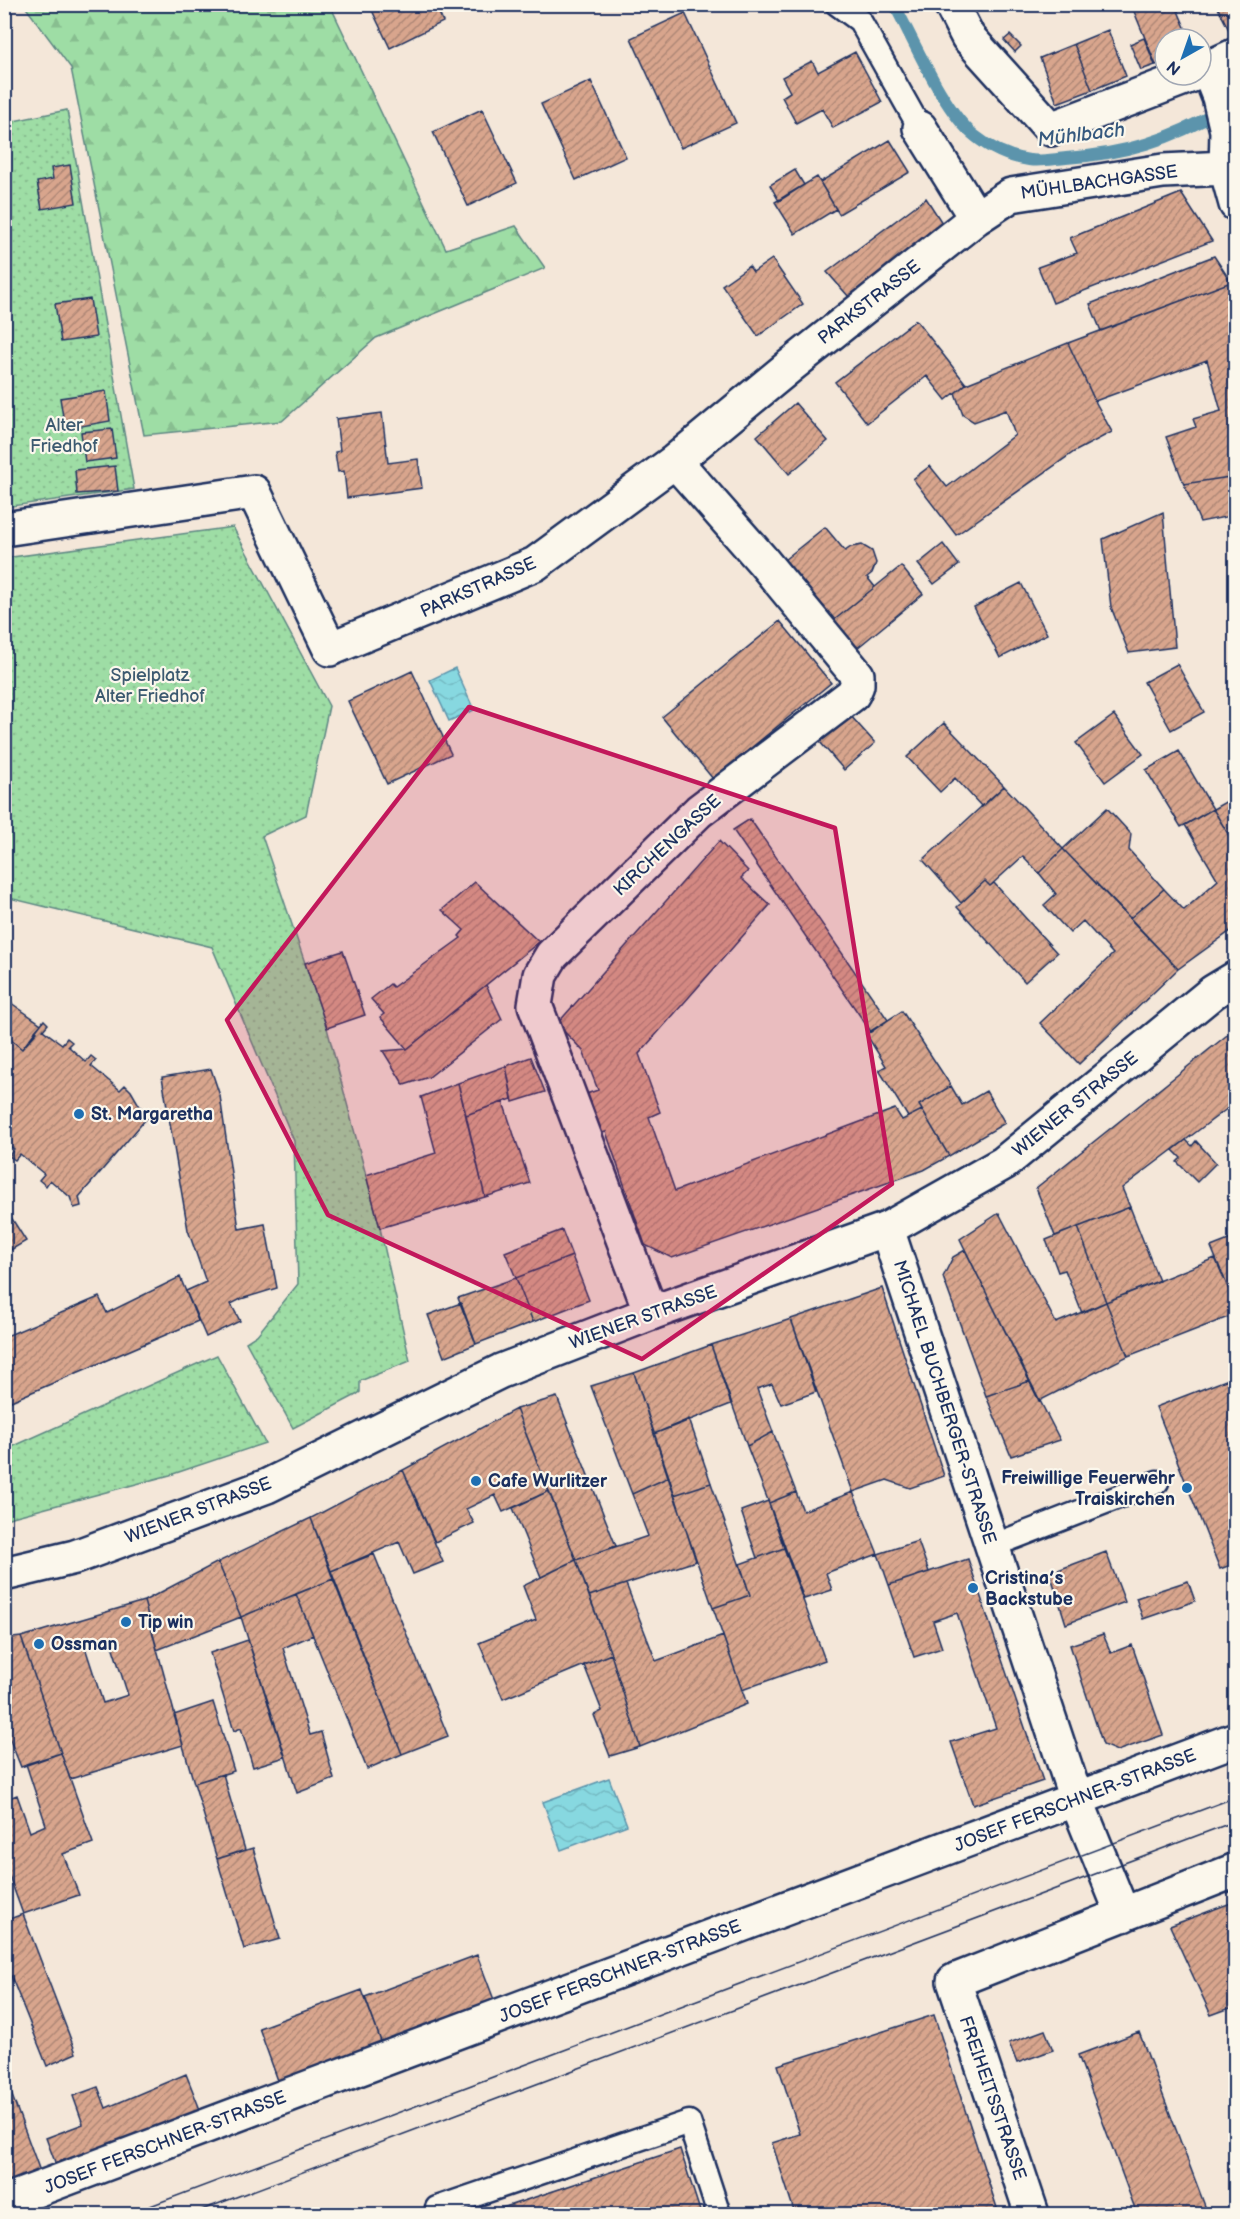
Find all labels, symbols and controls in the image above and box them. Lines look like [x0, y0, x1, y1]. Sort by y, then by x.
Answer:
north arrow [1153, 27, 1213, 87]
text: N [1164, 56, 1185, 78]
water label: Mühlbach [1036, 118, 1126, 152]
street label: MÜHLBACHGASSE [1019, 160, 1179, 204]
street label: PARKSTRASSE [814, 256, 925, 349]
park label: Alter Friedhof [30, 415, 98, 457]
street label: PARKSTRASSE [417, 553, 539, 622]
park label: Spielplatz Alter Friedhof [95, 665, 205, 707]
street label: KIRCHENGASSE [609, 790, 725, 901]
street label: WIENER STRASSE [1008, 1047, 1142, 1161]
place label: St. Margaretha [91, 1104, 213, 1125]
marker: St. Margaretha [72, 1107, 86, 1121]
street label: MICHAEL BUCHBERGER-STRASSE [889, 1258, 1000, 1547]
street label: WIENER STRASSE [567, 1281, 720, 1354]
place label: Freiwillige Feuerwehr Traiskirchen [1001, 1468, 1176, 1510]
place label: Cafe Wurlitzer [488, 1471, 608, 1492]
street label: WIENER STRASSE [122, 1473, 275, 1548]
marker: Cafe Wurlitzer [469, 1474, 483, 1488]
marker: Freiwillige Feuerwehr Traiskirchen [1180, 1481, 1194, 1495]
place label: Cristina’s Backstube [985, 1568, 1073, 1610]
marker: Cristina’s Backstube [966, 1581, 980, 1595]
place label: Tip win [138, 1612, 194, 1633]
marker: Tip win [119, 1615, 133, 1629]
place label: Ossman [51, 1634, 118, 1655]
marker: Ossman [32, 1637, 46, 1651]
street label: JOSEF FERSCHNER-STRASSE [951, 1745, 1199, 1856]
street label: JOSEF FERSCHNER-STRASSE [496, 1916, 744, 2027]
street label: FREIHEITSSTRASSE [955, 2013, 1031, 2183]
street label: JOSEF FERSCHNER-STRASSE [41, 2087, 289, 2198]

